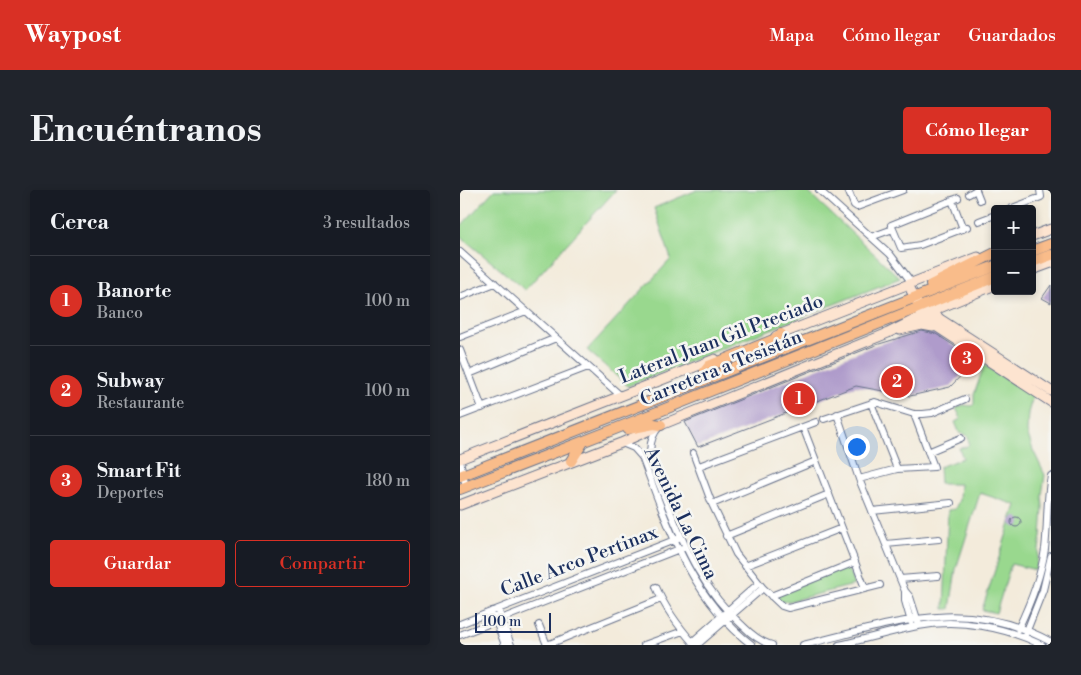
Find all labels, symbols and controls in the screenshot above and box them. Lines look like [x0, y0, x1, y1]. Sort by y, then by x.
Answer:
text: Waypost [25, 20, 121, 50]
text: Mapa [770, 24, 814, 47]
text: Cómo llegar [842, 24, 940, 47]
text: Guardados [968, 24, 1056, 47]
button: Cómo llegar [903, 107, 1051, 154]
text: Encuéntranos [30, 109, 262, 152]
map controls [991, 205, 1036, 295]
button: + [991, 205, 1036, 250]
text: Cerca [50, 210, 109, 236]
text: 3 resultados [323, 213, 410, 233]
button: − [991, 250, 1036, 295]
text: Banorte [97, 279, 171, 303]
street label: Lateral Juan Gil Preciado [615, 289, 827, 389]
text: 1 [62, 291, 70, 311]
text: 100 m [365, 291, 410, 311]
text: Banco [97, 303, 143, 323]
street label: Carretera a Tesistán [637, 325, 805, 411]
pin: 3 [951, 340, 983, 378]
pin: 2 [881, 363, 913, 401]
text: Subway [97, 369, 164, 393]
pin: 1 [783, 380, 815, 418]
text: 2 [61, 381, 71, 401]
text: 100 m [365, 381, 410, 401]
text: Restaurante [97, 393, 184, 413]
your location [844, 434, 870, 460]
street label: Avenida La Cima [638, 442, 724, 584]
text: Smart Fit [97, 459, 181, 483]
text: 3 [61, 471, 71, 491]
text: 180 m [366, 471, 410, 491]
text: Deportes [97, 483, 164, 503]
street label: Calle Arco Pertinax [497, 520, 661, 602]
button: Guardar [50, 540, 225, 587]
button: Compartir [235, 540, 410, 587]
scale bar [475, 610, 551, 633]
text: 100 m [482, 613, 521, 631]

